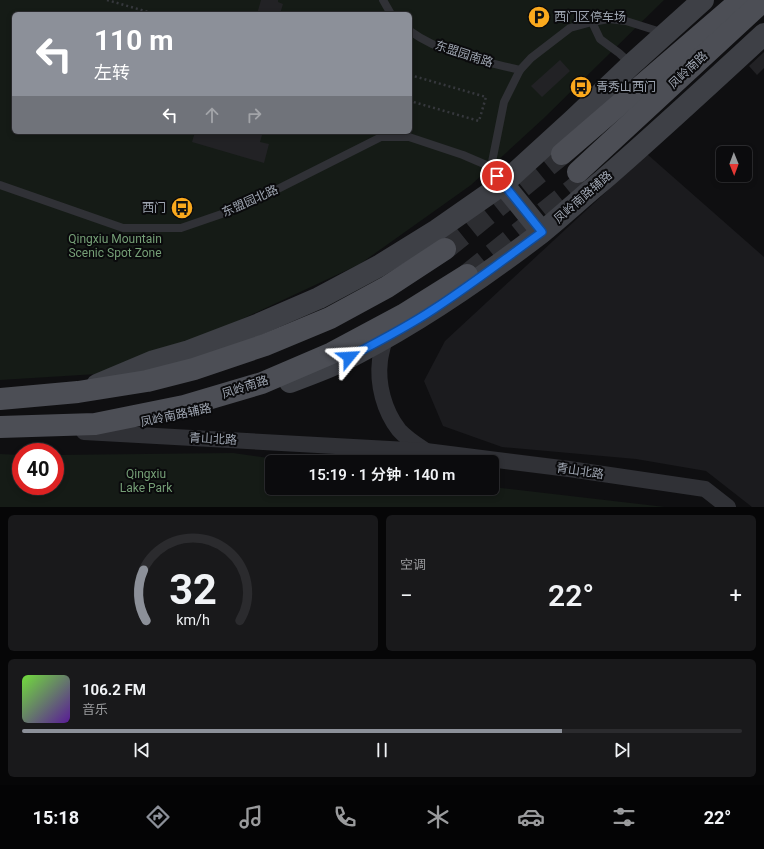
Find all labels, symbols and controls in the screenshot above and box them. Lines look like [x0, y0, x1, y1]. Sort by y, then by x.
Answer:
parking icon: 西门区停车场 [526, 4, 552, 30]
place label: 西门区停车场 [554, 10, 626, 24]
text: 110 m [94, 24, 173, 57]
icon: left [28, 28, 80, 80]
street label: 东盟园南路 [433, 38, 495, 70]
street label: 凤岭南路 [666, 49, 710, 91]
text: 左转 [94, 62, 130, 83]
bus stop icon: 青秀山西门 [568, 74, 594, 100]
place label: 青秀山西门 [596, 80, 656, 94]
icon: left [159, 104, 181, 126]
icon: ahead [201, 104, 223, 126]
icon: right [243, 104, 265, 126]
north arrow [716, 146, 752, 182]
map controls [716, 146, 752, 182]
pin [480, 159, 514, 193]
icon: arrive [486, 165, 508, 187]
street label: 凤岭南路辅路 [551, 168, 615, 226]
street label: 东盟园北路 [220, 182, 280, 220]
bus stop icon: 西门 [169, 195, 195, 221]
place label: 西门 [142, 201, 166, 215]
park label: Qingxiu Mountain Scenic Spot Zone [68, 232, 162, 260]
position arrow [328, 336, 370, 378]
street label: 凤岭南路 [220, 373, 270, 401]
street label: 凤岭南路辅路 [139, 401, 213, 429]
street label: 青山北路 [189, 431, 237, 447]
speed limit sign: 40 [12, 443, 64, 495]
street label: 青山北路 [555, 461, 605, 481]
text: 15:19 · 1 分钟 · 140 m [309, 466, 455, 484]
park label: Qingxiu Lake Park [120, 467, 173, 495]
text: 空调 [400, 557, 426, 572]
text: 32 [169, 565, 217, 614]
text: 22° [548, 578, 594, 613]
text: − [400, 583, 413, 608]
text: + [730, 583, 742, 608]
text: km/h [176, 612, 210, 628]
text: 106.2 FM [82, 681, 146, 699]
text: 音乐 [82, 702, 108, 717]
icon: previous [131, 739, 153, 761]
icon: pause [371, 739, 393, 761]
icon: next [611, 739, 633, 761]
icon: directions [144, 803, 172, 831]
icon: music [237, 803, 265, 831]
icon: phone [331, 803, 359, 831]
icon: climate [424, 803, 452, 831]
icon: car [517, 803, 545, 831]
icon: filters [610, 803, 638, 831]
text: 15:18 [33, 807, 79, 828]
text: 22° [704, 807, 731, 828]

